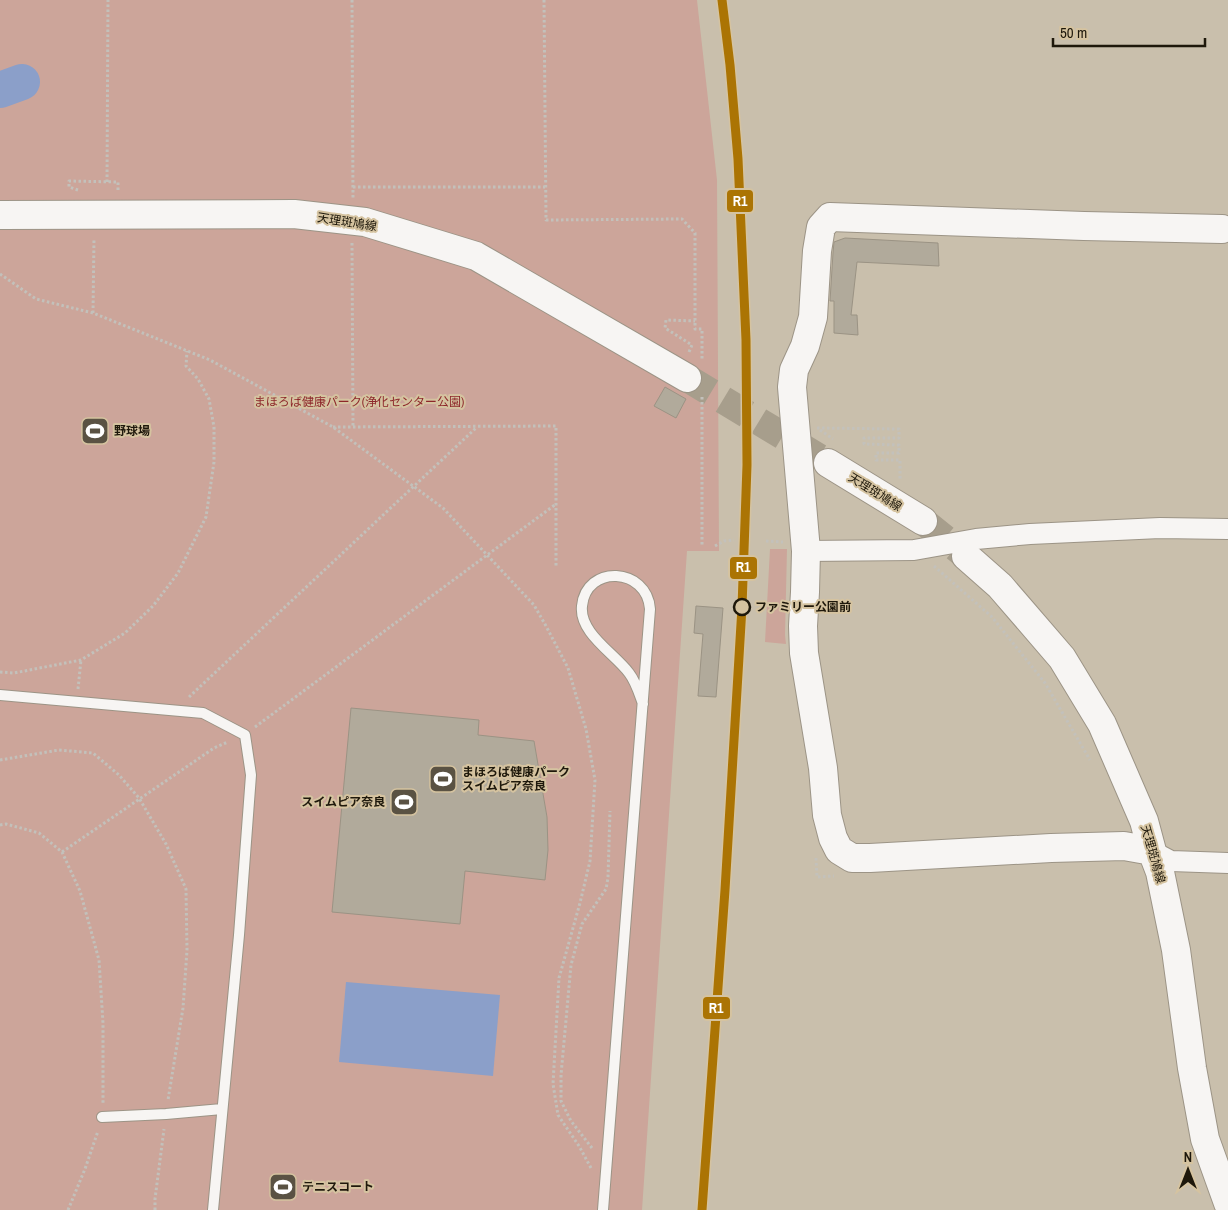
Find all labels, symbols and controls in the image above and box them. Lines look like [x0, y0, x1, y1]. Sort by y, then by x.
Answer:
scale bar [1053, 15, 1206, 47]
text: 50 m [1060, 22, 1087, 43]
line badge: R1 [726, 189, 754, 213]
text: R1 [733, 192, 748, 210]
street label: 天理斑鳩線 [316, 209, 378, 235]
park label: まほろば健康パーク(浄化センター公園) [254, 394, 464, 410]
sports icon: 野球場 [80, 416, 110, 446]
place label: 野球場 [114, 423, 150, 439]
street label: 天理斑鳩線 [845, 469, 905, 515]
line badge: R1 [729, 556, 758, 580]
text: R1 [736, 558, 751, 576]
marker: ファミリー公園前 [733, 598, 751, 616]
place label: ファミリー公園前 [755, 599, 851, 615]
sports icon: まほろば健康パーク スイムピア奈良 [428, 764, 458, 794]
place label: まほろば健康パーク スイムピア奈良 [462, 764, 570, 794]
sports icon: スイムピア奈良 [389, 787, 419, 817]
place label: スイムピア奈良 [301, 794, 385, 810]
street label: 天理斑鳩線 [1137, 823, 1169, 885]
line badge: R1 [702, 996, 731, 1020]
text: R1 [709, 999, 724, 1017]
north arrow [1163, 1145, 1213, 1195]
text: N [1184, 1148, 1192, 1166]
sports icon: テニスコート [268, 1172, 298, 1202]
place label: テニスコート [302, 1179, 374, 1195]

